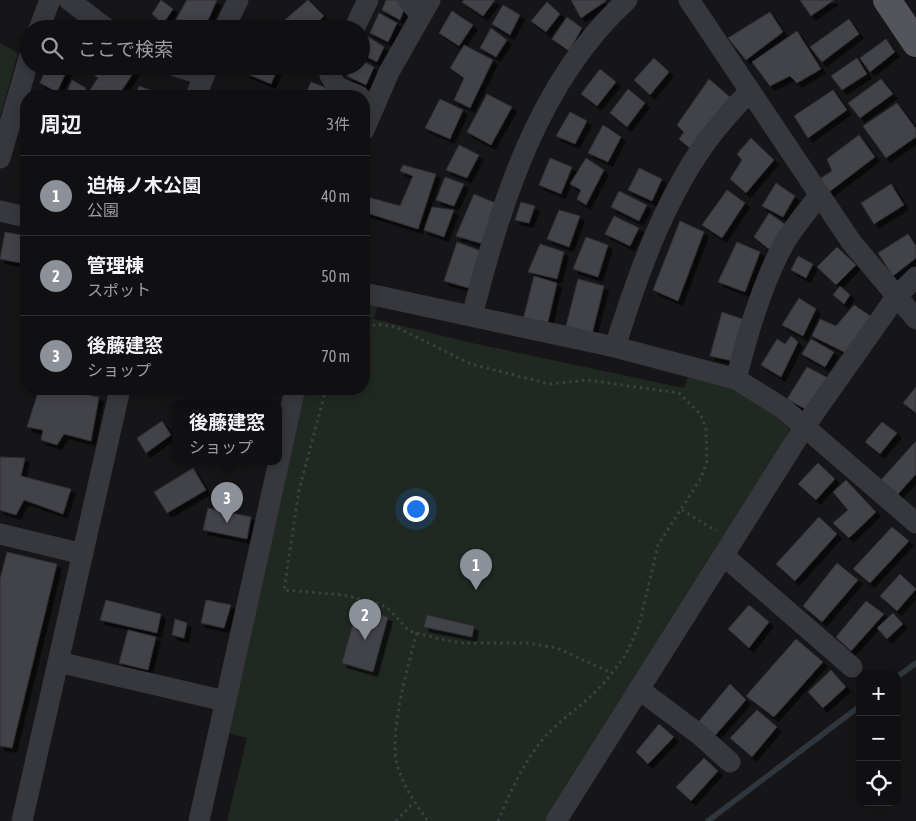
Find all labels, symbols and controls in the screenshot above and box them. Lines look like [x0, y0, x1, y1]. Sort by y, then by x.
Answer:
search box [20, 20, 370, 75]
icon: search [38, 34, 66, 62]
text: ここで検索 [78, 38, 173, 60]
text: 周辺 [40, 112, 82, 136]
text: 3件 [326, 115, 350, 133]
text: 迫梅ノ木公園 [87, 174, 201, 196]
text: 1 [52, 187, 60, 205]
text: 40 m [321, 187, 350, 205]
text: 公園 [87, 201, 119, 219]
text: 管理棟 [87, 254, 144, 276]
text: 2 [52, 267, 60, 285]
text: 50 m [321, 267, 350, 285]
text: スポット [87, 281, 151, 299]
text: 後藤建窓 [87, 334, 163, 356]
text: 3 [52, 347, 60, 365]
text: 70 m [321, 347, 350, 365]
text: ショップ [87, 361, 151, 379]
popup [172, 400, 282, 465]
text: 後藤建窓 [189, 411, 265, 433]
text: ショップ [189, 438, 253, 456]
pin: 3 [211, 482, 243, 523]
your location [403, 496, 429, 522]
pin: 1 [460, 549, 492, 590]
pin: 2 [349, 599, 381, 640]
map controls [856, 671, 901, 806]
button: + [856, 671, 901, 716]
button: − [856, 716, 901, 761]
button: locate [856, 761, 901, 806]

